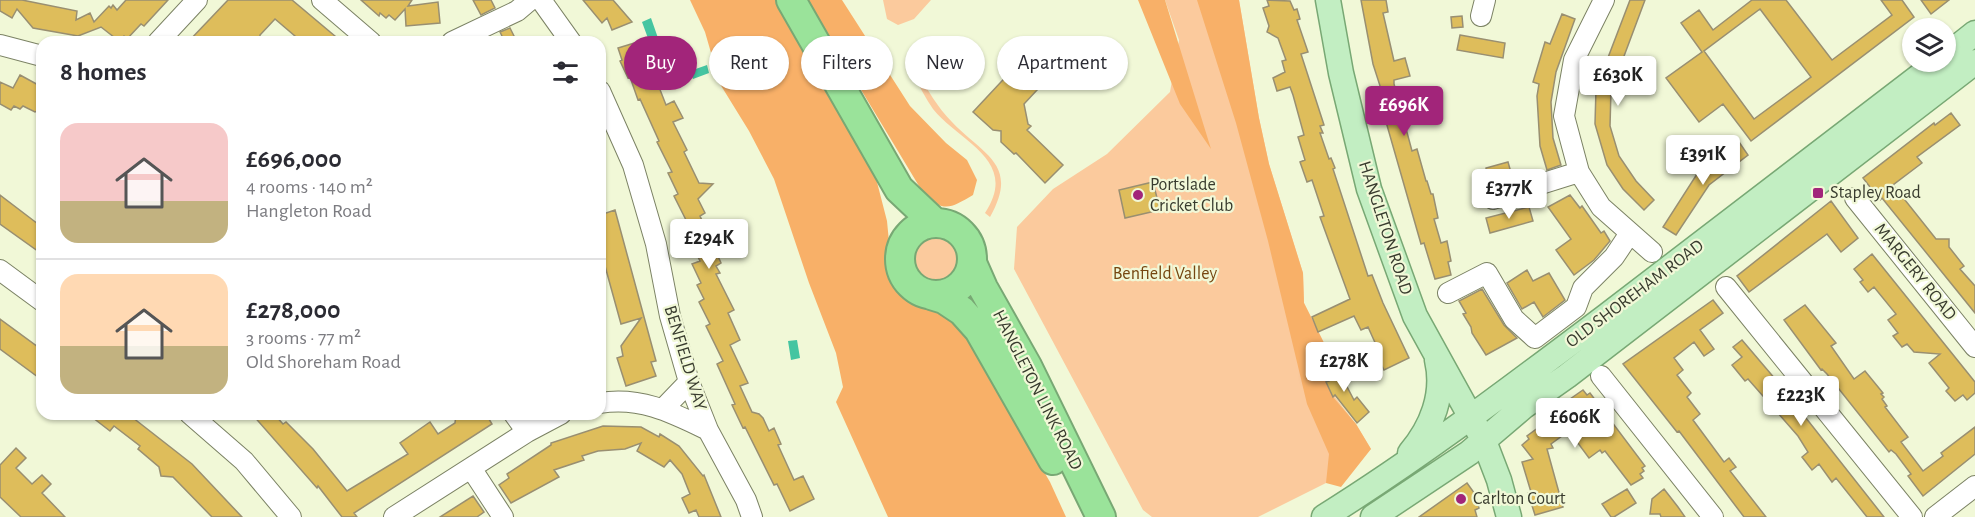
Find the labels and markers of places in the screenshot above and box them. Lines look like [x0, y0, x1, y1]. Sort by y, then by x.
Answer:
pin: £630K [1576, 56, 1660, 107]
pin: £696K [1362, 86, 1446, 137]
pin: £391K [1661, 135, 1745, 186]
pin: £377K [1467, 169, 1551, 220]
place label: Portslade Cricket Club [1150, 176, 1233, 215]
place label: Stapley Road [1830, 184, 1921, 202]
marker: Stapley Road [1811, 186, 1825, 200]
marker: Portslade Cricket Club [1131, 188, 1145, 202]
pin: £294K [667, 219, 751, 270]
pin: £278K [1302, 342, 1386, 393]
pin: £223K [1759, 376, 1843, 427]
pin: £606K [1533, 398, 1617, 449]
place label: Carlton Court [1473, 490, 1566, 508]
marker: Carlton Court [1454, 492, 1468, 506]

